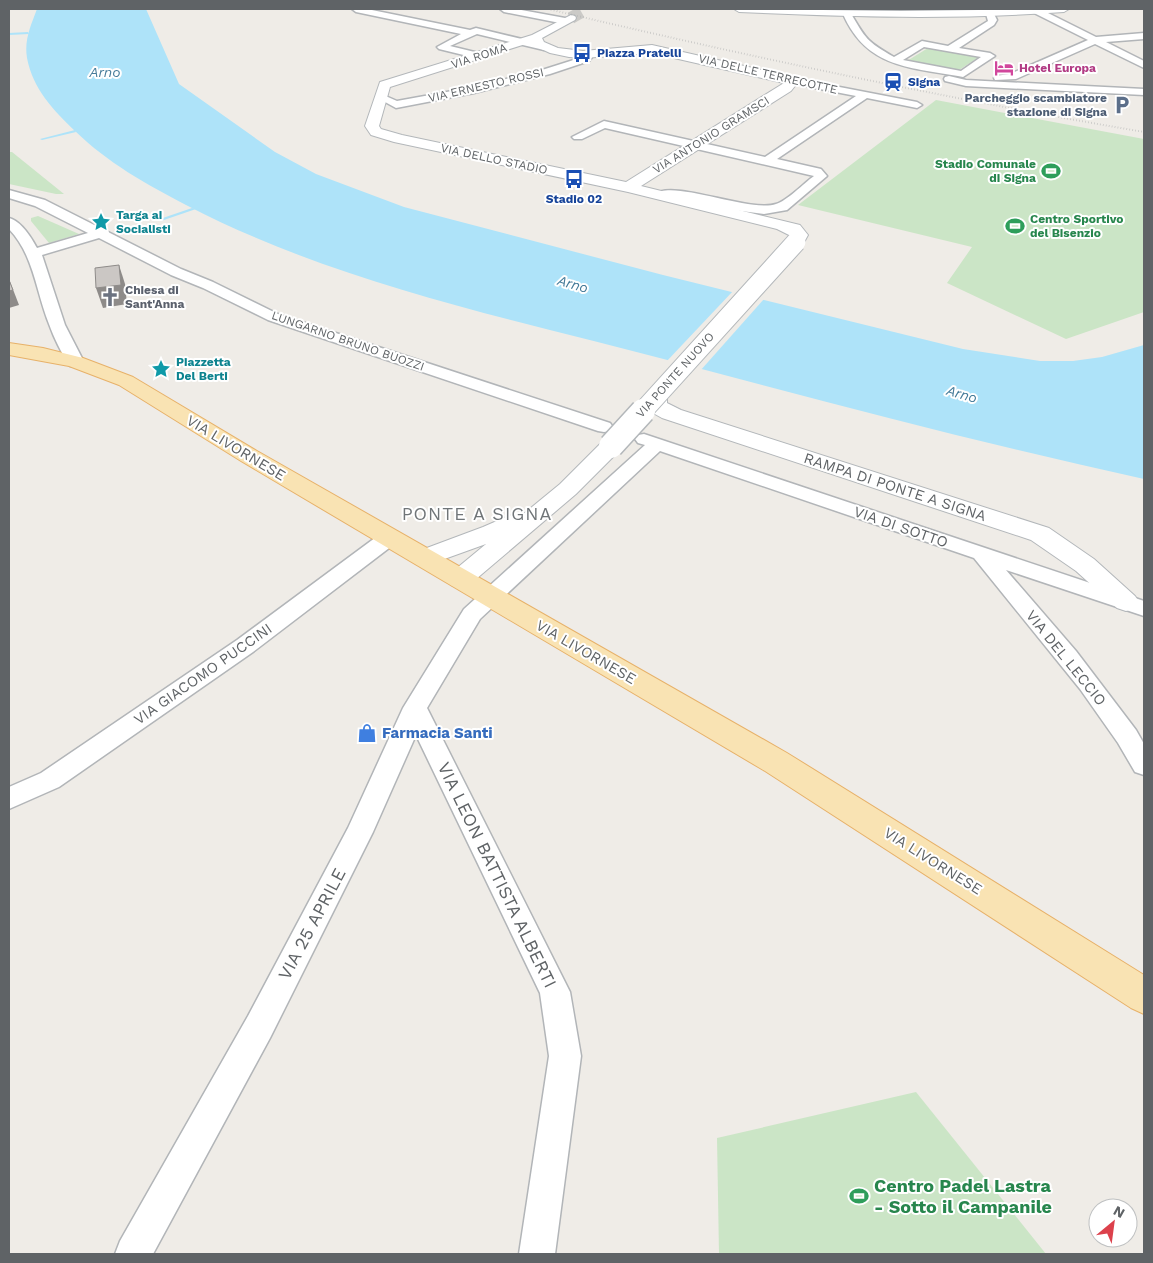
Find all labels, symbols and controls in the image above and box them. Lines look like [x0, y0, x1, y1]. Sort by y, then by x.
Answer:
street label: VIA ROMA [449, 40, 509, 72]
bus stop icon: Piazza Pratelli [571, 42, 593, 64]
place label: Piazza Pratelli [597, 46, 681, 60]
street label: VIA DELLE TERRECOTTE [697, 51, 839, 97]
hotel icon: Hotel Europa [993, 57, 1015, 79]
place label: Hotel Europa [1019, 61, 1096, 75]
water label: Arno [88, 64, 121, 80]
street label: VIA ERNESTO ROSSI [427, 65, 545, 105]
station icon: Signa [882, 71, 904, 93]
place label: Signa [908, 75, 940, 89]
place label: Parcheggio scambiatore stazione di Signa [965, 91, 1107, 119]
street label: VIA ANTONIO GRAMSCI [650, 93, 772, 177]
parking icon: Parcheggio scambiatore stazione di Signa [1111, 94, 1133, 116]
street label: VIA DELLO STADIO [439, 141, 549, 177]
place label: Stadio Comunale di Signa [935, 157, 1036, 185]
sports icon: Stadio Comunale di Signa [1040, 160, 1062, 182]
bus stop icon: Stadio 02 [563, 168, 585, 190]
place label: Stadio 02 [546, 192, 602, 206]
place label: Targa ai Socialisti [116, 208, 171, 236]
place icon: Targa ai Socialisti [90, 211, 112, 233]
place label: Centro Sportivo del Bisenzio [1030, 212, 1123, 240]
sports icon: Centro Sportivo del Bisenzio [1004, 215, 1026, 237]
water label: Arno [555, 272, 590, 296]
place label: Chiesa di Sant'Anna [125, 283, 185, 311]
church icon: Chiesa di Sant'Anna [99, 286, 121, 308]
street label: LUNGARNO BRUNO BUOZZI [270, 308, 426, 374]
street label: VIA PONTE NUOVO [633, 330, 717, 420]
place label: Piazzetta Del Berti [176, 355, 231, 383]
place icon: Piazzetta Del Berti [150, 358, 172, 380]
water label: Arno [944, 382, 979, 406]
street label: VIA LIVORNESE [183, 411, 289, 485]
street label: RAMPA DI PONTE A SIGNA [802, 449, 989, 525]
street label: VIA DI SOTTO [852, 502, 950, 552]
district label: PONTE A SIGNA [402, 503, 552, 524]
street label: VIA DEL LECCIO [1022, 607, 1110, 709]
street label: VIA LIVORNESE [533, 616, 639, 688]
street label: VIA GIACOMO PUCCINI [131, 619, 275, 729]
shop icon: Farmacia Santi [356, 722, 378, 744]
place label: Farmacia Santi [382, 724, 493, 742]
street label: VIA LEON BATTISTA ALBERTI [434, 758, 561, 991]
street label: VIA LIVORNESE [881, 824, 985, 898]
street label: VIA 25 APRILE [273, 864, 350, 983]
place label: Centro Padel Lastra - Sotto il Campanile [874, 1175, 1052, 1217]
sports icon: Centro Padel Lastra - Sotto il Campanile [848, 1185, 870, 1207]
north arrow [1088, 1198, 1138, 1248]
text: N [1111, 1202, 1128, 1221]

